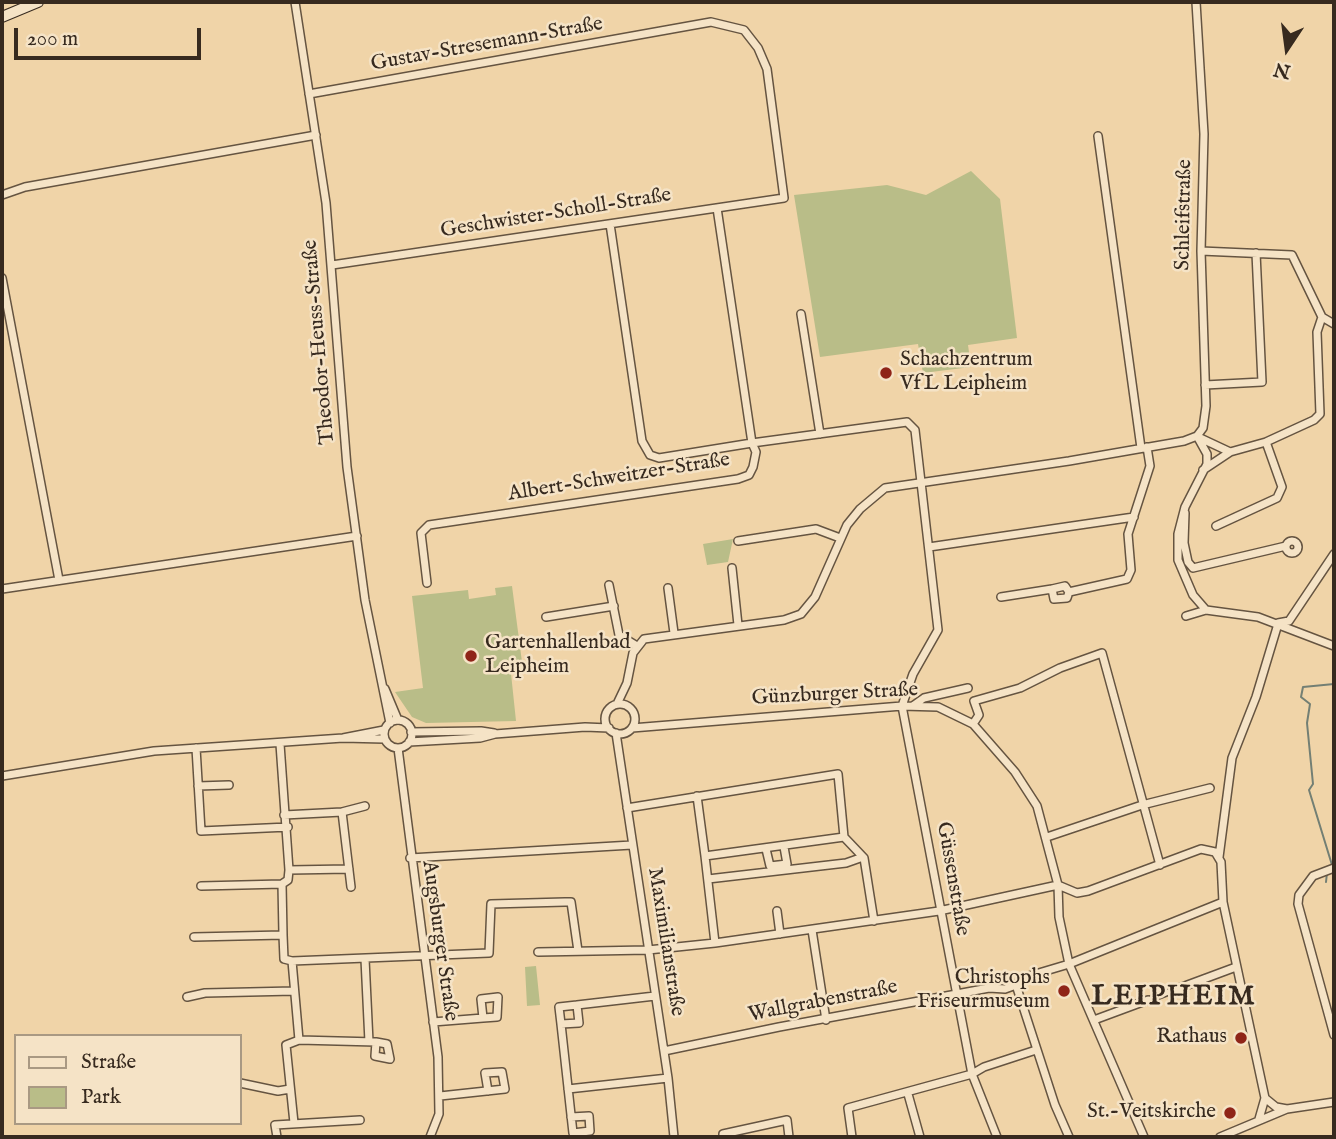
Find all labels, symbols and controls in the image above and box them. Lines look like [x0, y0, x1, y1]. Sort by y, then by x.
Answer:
street label: Gustav-Stresemann-Straße [369, 12, 605, 78]
scale bar [18, 14, 205, 58]
north arrow [1252, 14, 1322, 84]
text: 200 m [27, 26, 78, 53]
text: N [1272, 56, 1293, 83]
street label: Schleifstraße [1171, 159, 1199, 271]
street label: Geschwister-Scholl-Straße [439, 183, 673, 245]
street label: Theodor-Heuss-Straße [298, 239, 342, 445]
place label: Schachzentrum VfL Leipheim [900, 348, 1033, 398]
marker: Schachzentrum VfL Leipheim [878, 365, 894, 381]
street label: Albert-Schweitzer-Straße [506, 448, 732, 508]
place label: Gartenhallenbad Leipheim [485, 631, 630, 681]
marker: Gartenhallenbad Leipheim [463, 648, 479, 664]
street label: Günzburger Straße [751, 678, 919, 712]
street label: Güssenstraße [930, 820, 974, 938]
street label: Augsburger Straße [415, 859, 463, 1023]
street label: Maximilianstraße [641, 866, 689, 1018]
place label: Christophs Friseurmuseum [917, 966, 1050, 1016]
street label: Wallgrabenstraße [746, 975, 900, 1029]
district label: LEIPHEIM [1092, 981, 1256, 1015]
marker: Christophs Friseurmuseum [1056, 983, 1072, 999]
place label: Rathaus [1156, 1025, 1227, 1051]
marker: Rathaus [1233, 1030, 1249, 1046]
legend [14, 1034, 242, 1125]
text: Straße [81, 1049, 136, 1076]
text: Park [81, 1084, 121, 1111]
place label: St.-Veitskirche [1087, 1100, 1216, 1126]
marker: St.-Veitskirche [1222, 1105, 1238, 1121]

